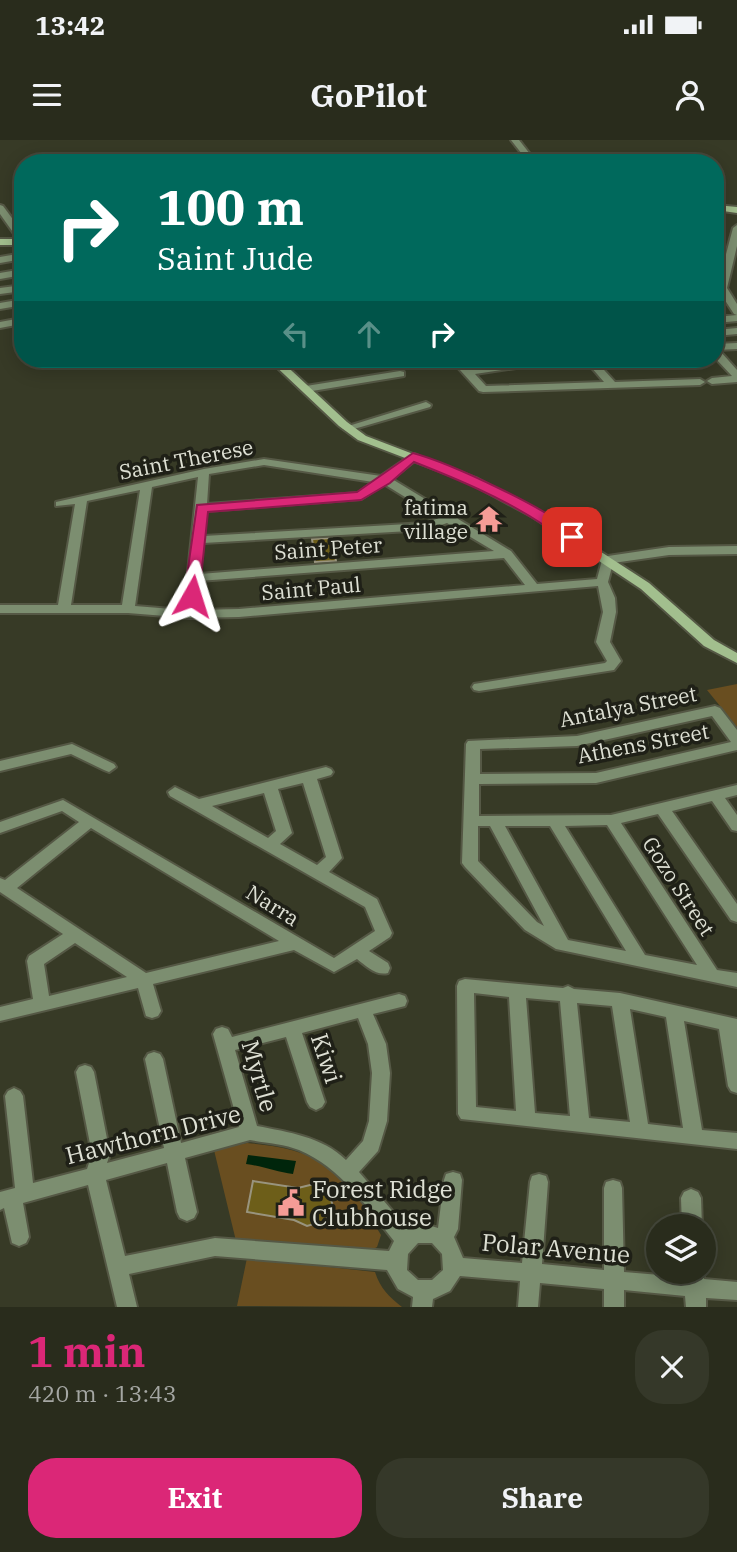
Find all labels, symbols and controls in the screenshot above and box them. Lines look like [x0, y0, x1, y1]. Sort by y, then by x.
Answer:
text: 13:42 [35, 8, 105, 42]
text: GoPilot [310, 74, 427, 116]
icon: menu [28, 76, 66, 114]
icon: person [671, 76, 709, 114]
text: 100 m [157, 175, 304, 238]
icon: right [42, 182, 133, 273]
text: Saint Jude [157, 237, 313, 279]
icon: left [277, 315, 315, 353]
icon: ahead [350, 315, 388, 353]
icon: right [423, 315, 461, 353]
street label: Saint Therese [116, 432, 256, 486]
place label: fatima village [404, 493, 468, 545]
temple icon: fatima village [474, 504, 504, 534]
pin [542, 507, 602, 567]
icon: arrive [553, 518, 591, 556]
street label: Saint Peter [273, 530, 384, 566]
position arrow [155, 559, 229, 633]
street label: Saint Paul [260, 570, 362, 606]
street label: Antalya Street [557, 679, 699, 733]
street label: Athens Street [575, 717, 711, 769]
street label: Gozo Street [637, 831, 721, 941]
street label: Narra [241, 878, 305, 932]
street label: Kiwi [304, 1029, 350, 1087]
street label: Myrtle [235, 1036, 285, 1116]
street label: Hawthorn Drive [62, 1097, 244, 1171]
place label: Forest Ridge Clubhouse [312, 1173, 453, 1233]
public building icon: Forest Ridge Clubhouse [276, 1188, 306, 1218]
map controls [646, 1214, 716, 1284]
button: layers [646, 1214, 716, 1284]
street label: Polar Avenue [480, 1226, 632, 1270]
text: 1 min [28, 1324, 146, 1379]
button: close [635, 1330, 709, 1404]
text: 420 m · 13:43 [28, 1378, 177, 1408]
button: Exit [28, 1458, 362, 1538]
button: Share [376, 1458, 709, 1538]

